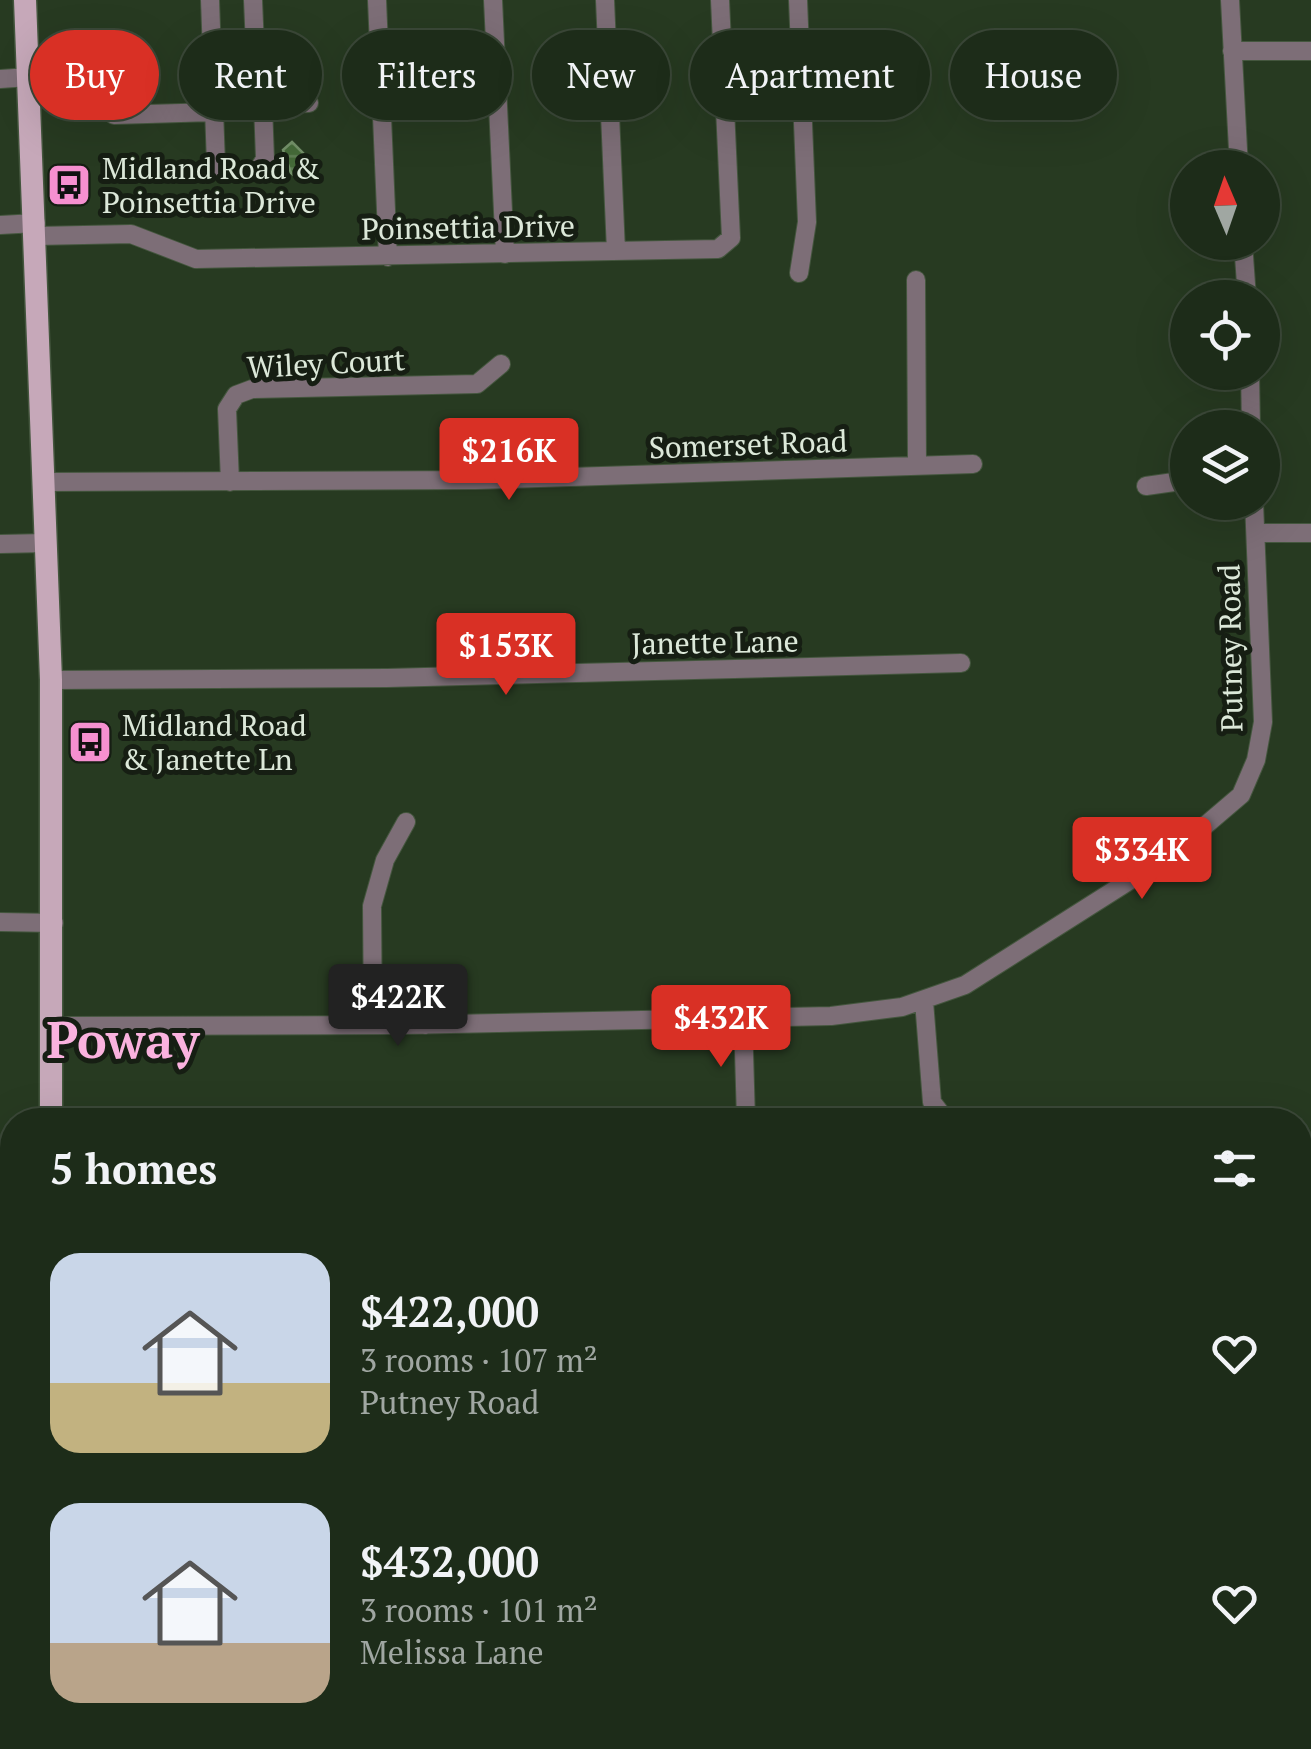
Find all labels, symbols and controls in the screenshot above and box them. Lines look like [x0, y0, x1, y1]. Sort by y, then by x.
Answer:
chip: Buy [30, 30, 159, 120]
chip: Rent [179, 30, 322, 120]
chip: Filters [342, 30, 512, 120]
chip: New [532, 30, 670, 120]
chip: Apartment [690, 30, 930, 120]
chip: House [950, 30, 1117, 120]
place label: Midland Road & Poinsettia Drive [102, 148, 320, 222]
north arrow [1170, 150, 1280, 260]
map controls [1170, 150, 1280, 520]
bus stop icon: Midland Road & Poinsettia Drive [46, 162, 92, 208]
street label: Poinsettia Drive [361, 205, 575, 249]
button: locate [1170, 280, 1280, 390]
street label: Wiley Court [246, 339, 406, 387]
button: layers [1170, 410, 1280, 520]
pin: $216K [439, 418, 579, 503]
street label: Somerset Road [648, 421, 848, 467]
text: $216K [461, 429, 557, 471]
street label: Putney Road [1209, 564, 1251, 732]
pin: $153K [436, 613, 576, 698]
street label: Janette Lane [631, 621, 799, 663]
text: $153K [458, 624, 554, 666]
place label: Midland Road & Janette Ln [122, 705, 307, 779]
bus stop icon: Midland Road & Janette Ln [67, 719, 113, 765]
pin: $334K [1072, 817, 1212, 902]
text: $334K [1094, 828, 1190, 870]
pin: $422K [328, 964, 468, 1049]
text: $422K [350, 975, 446, 1017]
pin: $432K [651, 985, 791, 1070]
text: $432K [673, 996, 769, 1038]
district label: Poway [46, 1006, 201, 1072]
text: 5 homes [50, 1140, 217, 1196]
icon: filters [1207, 1141, 1262, 1196]
text: $422,000 [360, 1283, 539, 1339]
icon: home [130, 1293, 250, 1413]
icon: heart [1207, 1326, 1262, 1381]
text: 3 rooms · 107 m² [360, 1339, 598, 1381]
text: Putney Road [360, 1381, 539, 1423]
text: $432,000 [360, 1533, 539, 1589]
icon: home [130, 1543, 250, 1663]
icon: heart [1207, 1576, 1262, 1631]
text: 3 rooms · 101 m² [360, 1589, 598, 1631]
text: Melissa Lane [360, 1631, 544, 1673]

